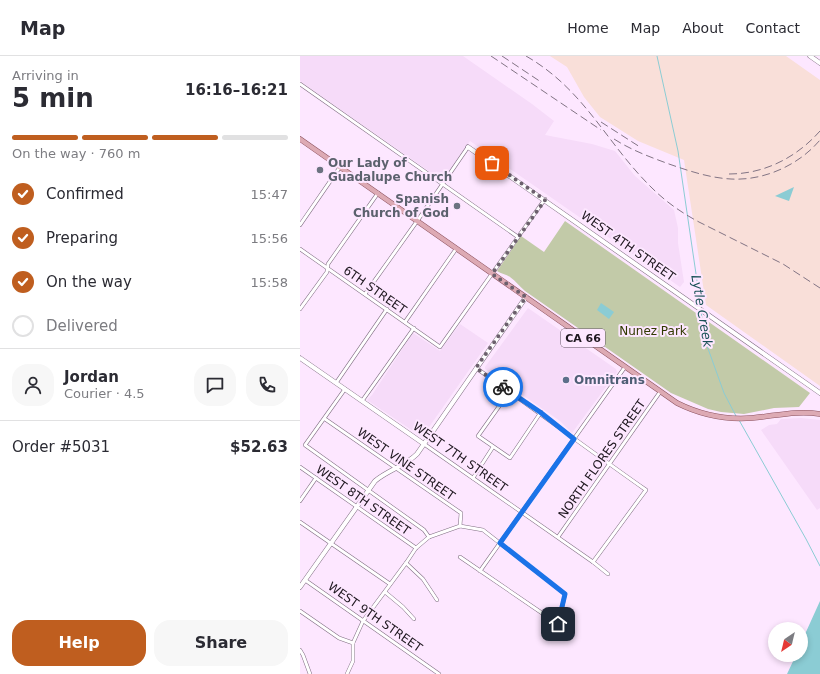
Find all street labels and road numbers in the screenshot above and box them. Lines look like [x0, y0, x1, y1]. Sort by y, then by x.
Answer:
street label: WEST 4TH STREET [578, 208, 678, 284]
street label: 6TH STREET [341, 263, 410, 317]
road number: CA 66 [561, 329, 605, 347]
street label: NORTH FLORES STREET [556, 396, 649, 521]
street label: WEST 7TH STREET [410, 419, 510, 495]
street label: WEST VINE STREET [354, 425, 458, 503]
street label: WEST 8TH STREET [313, 462, 413, 538]
street label: WEST 9TH STREET [325, 579, 425, 655]

